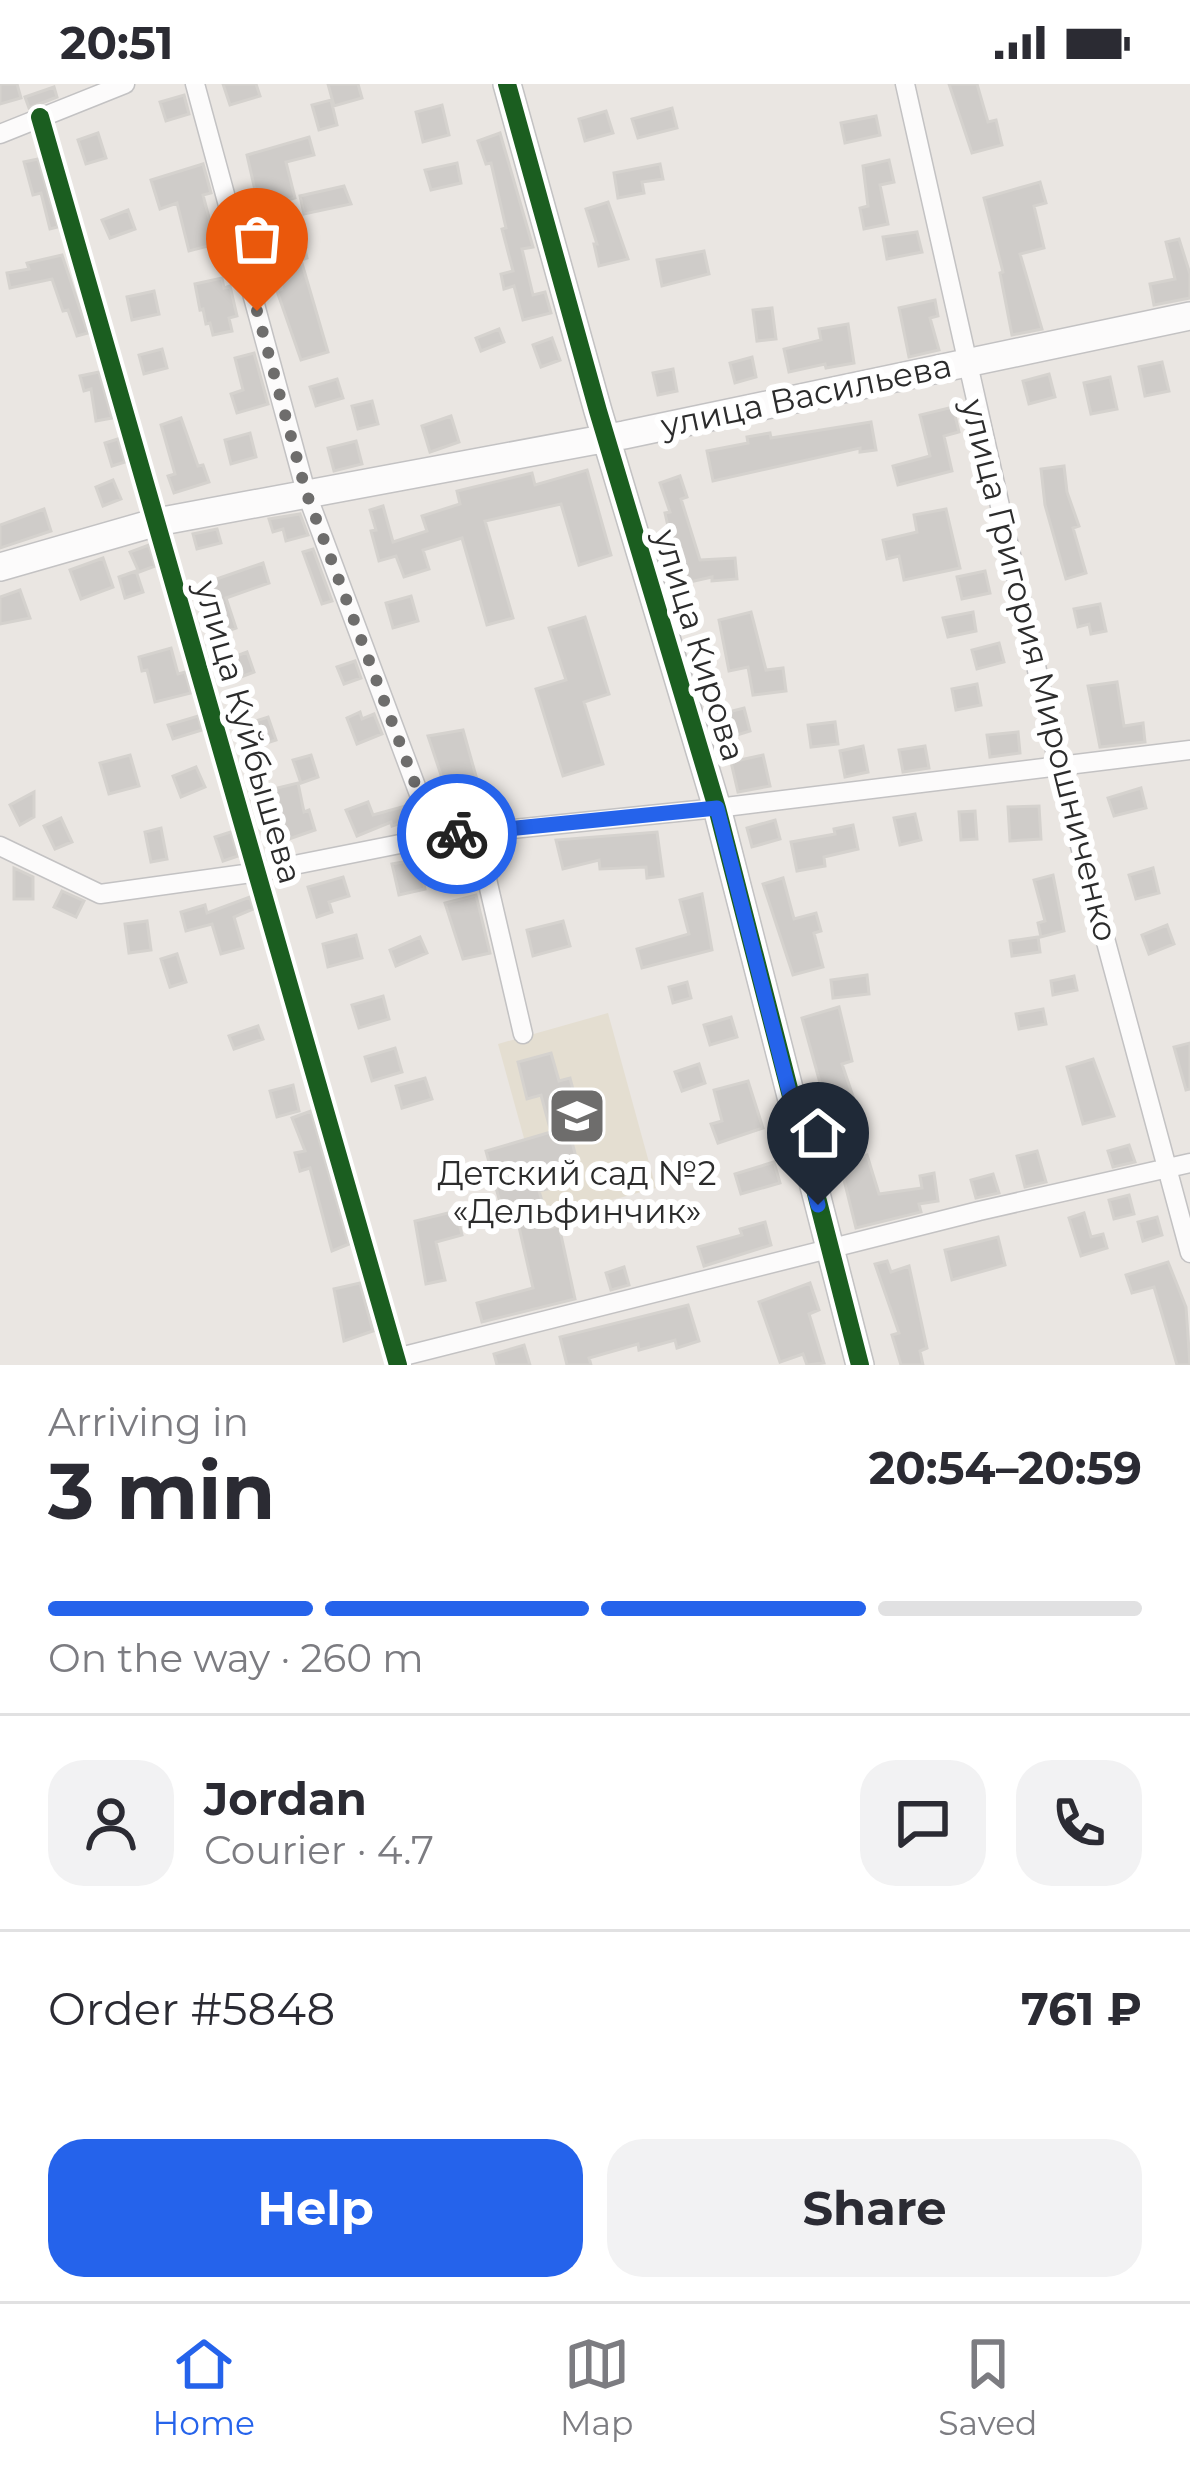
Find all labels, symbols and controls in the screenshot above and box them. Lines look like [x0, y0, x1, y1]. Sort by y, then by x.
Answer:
text: 20:51 [60, 15, 173, 70]
pin [206, 188, 308, 311]
icon: bag [224, 206, 290, 272]
street label: улица Васильева [656, 345, 955, 446]
street label: улица Григория Мирошниченко [953, 394, 1127, 945]
street label: улица Кирова [645, 523, 754, 766]
street label: улица Куйбышева [186, 575, 311, 888]
courier [397, 774, 517, 894]
icon: bike [424, 801, 490, 867]
pin [767, 1082, 869, 1205]
school or university icon: Детский сад №2 «Дельфинчик» [546, 1085, 608, 1147]
icon: home [785, 1100, 851, 1166]
place label: Детский сад №2 «Дельфинчик» [438, 1153, 716, 1231]
text: Arriving in [48, 1398, 249, 1446]
text: 20:54–20:59 [869, 1440, 1142, 1495]
text: 3 min [48, 1443, 275, 1539]
text: On the way · 260 m [48, 1634, 424, 1682]
button: person [48, 1760, 174, 1886]
button: chat [860, 1760, 986, 1886]
button: phone [1016, 1760, 1142, 1886]
text: Jordan [204, 1771, 367, 1826]
text: Courier · 4.7 [204, 1826, 434, 1874]
text: Order #5848 [48, 1981, 335, 2036]
text: 761 ₽ [1021, 1981, 1142, 2036]
button: Help [48, 2139, 583, 2277]
button: Share [607, 2139, 1142, 2277]
tab: Home [153, 2331, 255, 2443]
tab: Map [560, 2331, 633, 2443]
tab: Saved [938, 2331, 1037, 2443]

